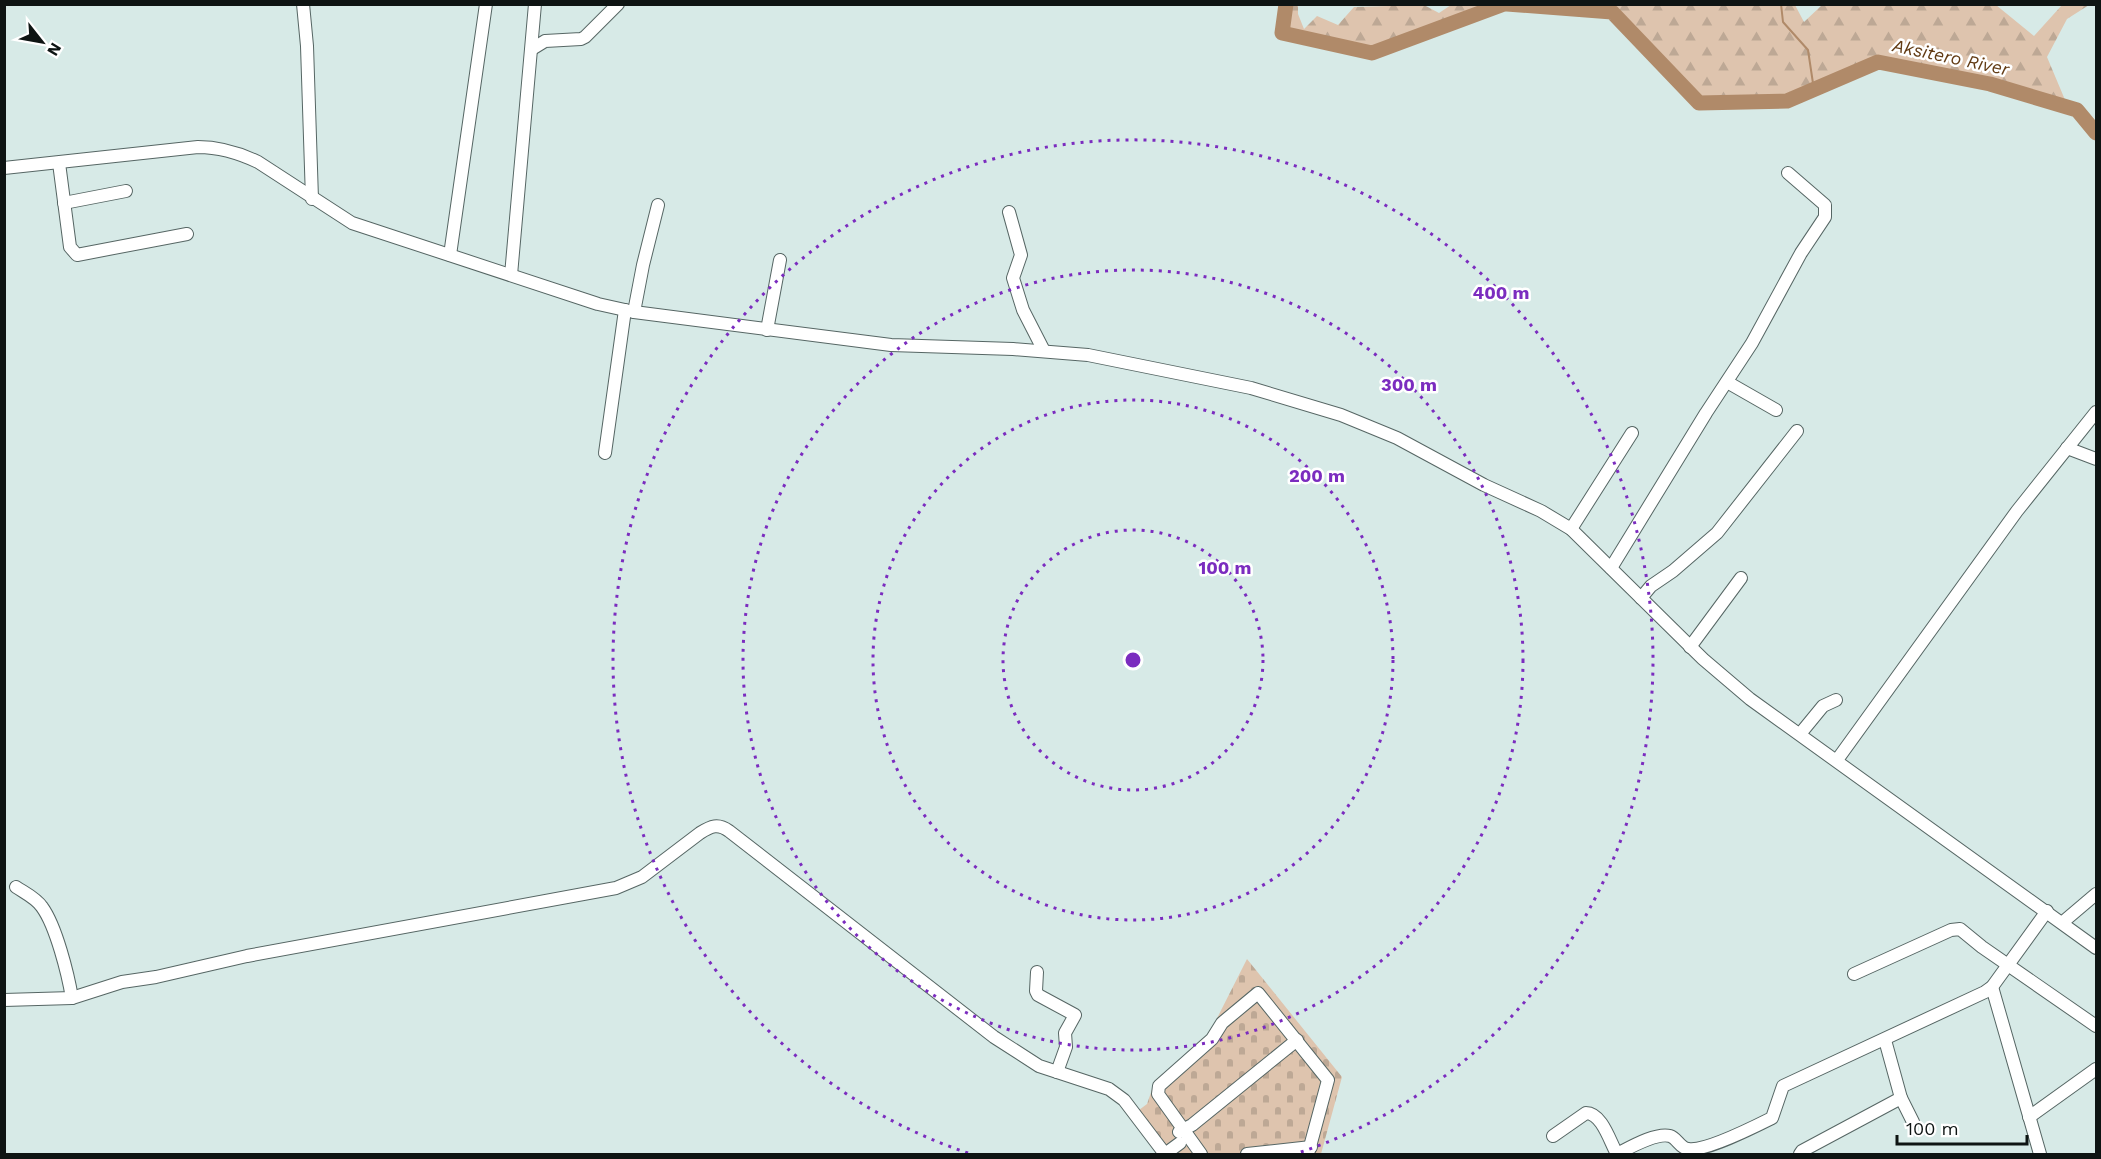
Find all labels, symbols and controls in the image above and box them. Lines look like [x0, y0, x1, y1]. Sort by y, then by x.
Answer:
north arrow [12, 12, 72, 72]
water label: Aksitero River [1890, 34, 2012, 80]
text: N [43, 39, 66, 59]
text: 400 m [1473, 282, 1529, 303]
text: 300 m [1381, 374, 1437, 395]
text: 200 m [1289, 465, 1345, 486]
text: 100 m [1198, 557, 1252, 578]
centre of rings [1123, 650, 1143, 670]
scale bar [1897, 1108, 2028, 1146]
text: 100 m [1906, 1118, 1959, 1139]

